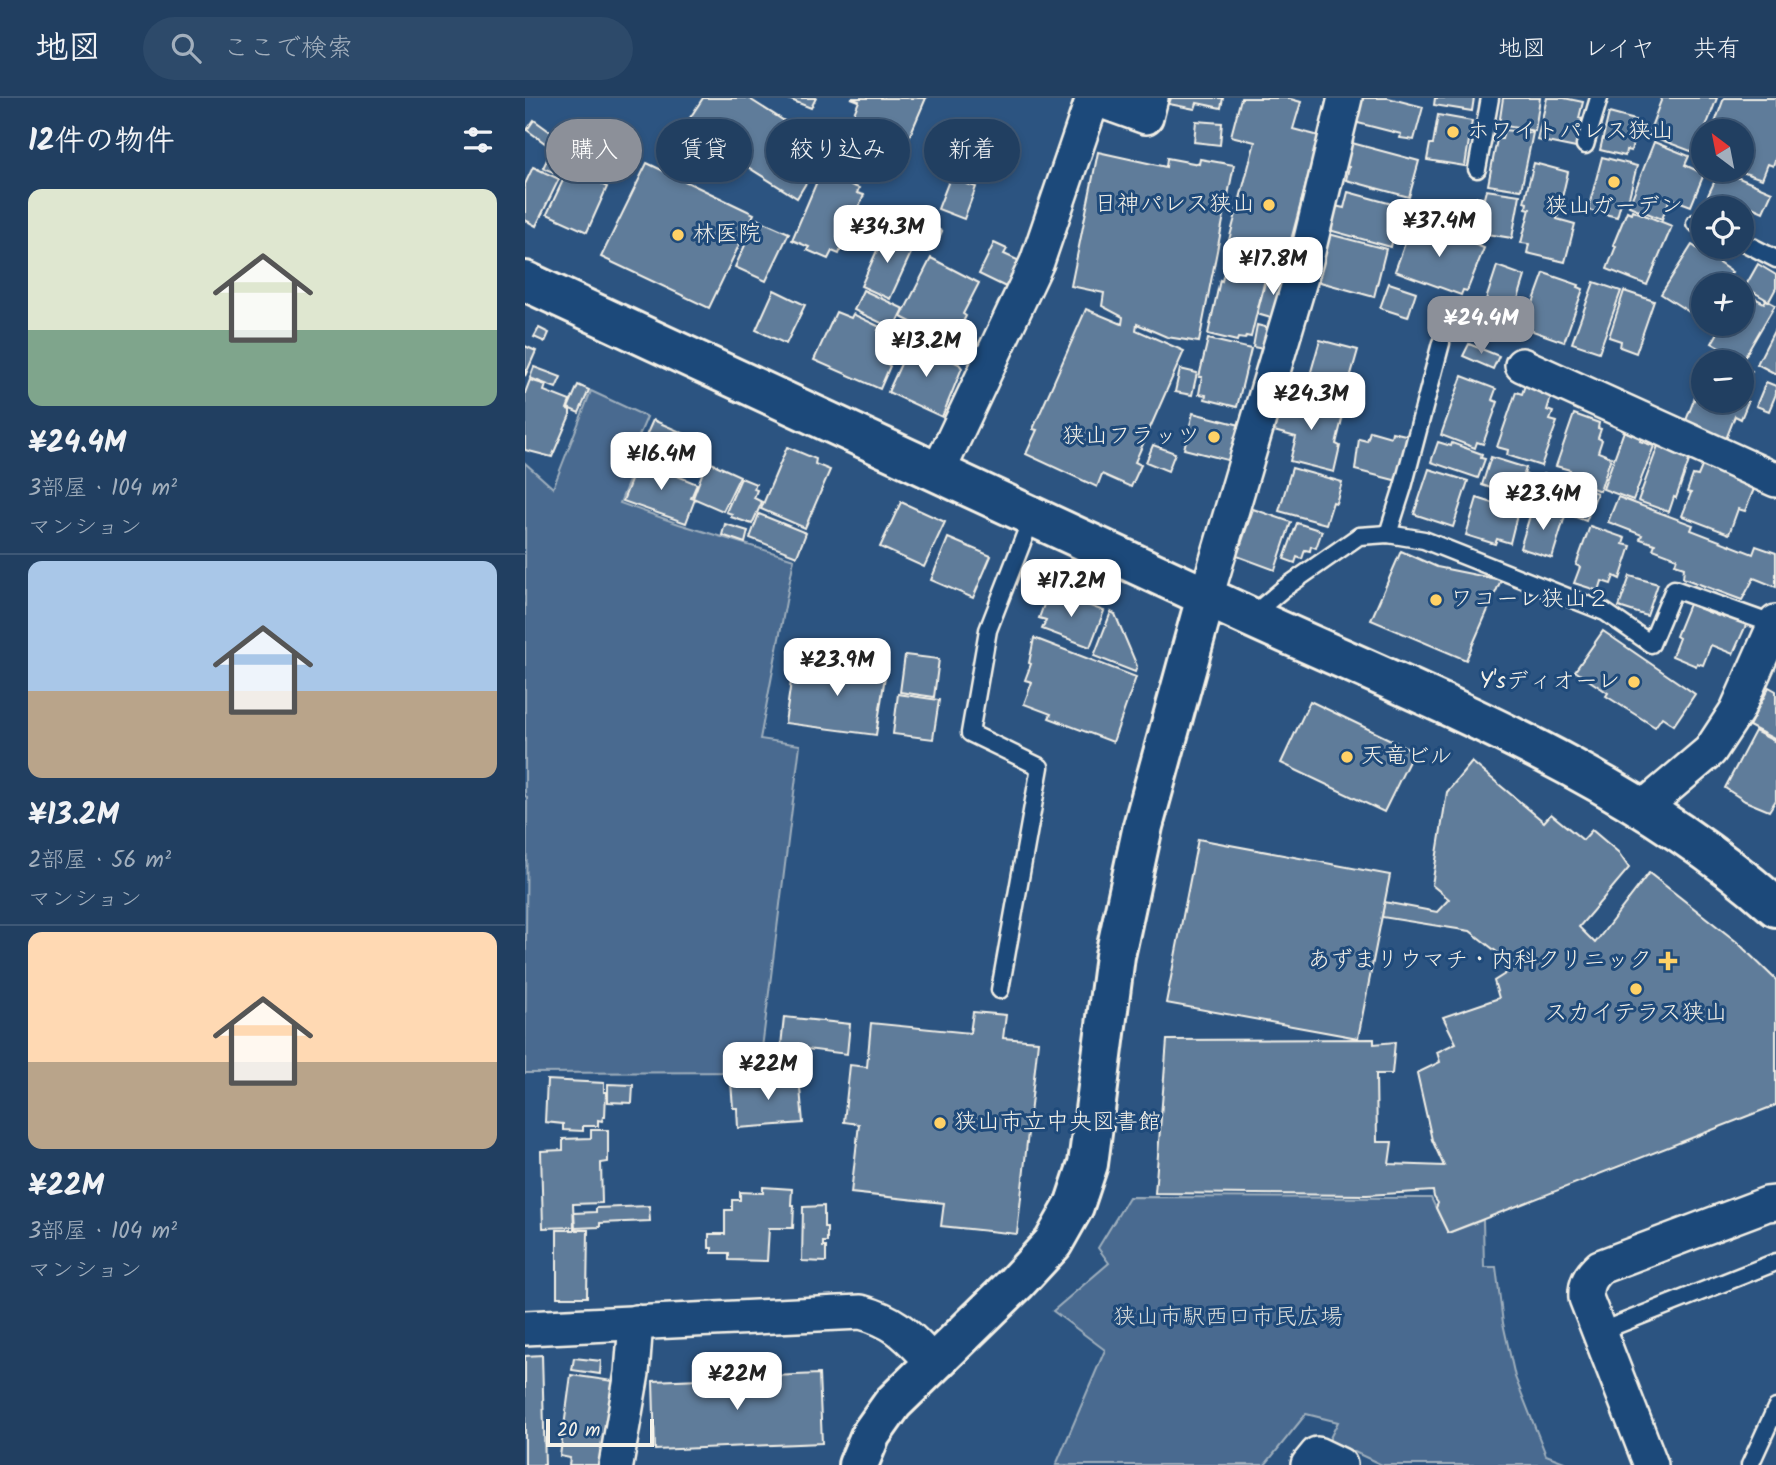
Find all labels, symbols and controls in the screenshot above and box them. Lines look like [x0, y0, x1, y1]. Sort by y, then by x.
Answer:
search box [143, 17, 633, 80]
text: 地図 [35, 23, 101, 76]
text: ここで検索 [223, 28, 353, 70]
icon: search [167, 29, 205, 67]
text: 地図 [1498, 30, 1546, 69]
text: レイヤ [1584, 30, 1655, 69]
text: 共有 [1693, 30, 1741, 69]
place label: ホワイトパレス狭山 [1467, 114, 1674, 150]
text: 12件の物件 [28, 118, 175, 166]
chip: 購入 [546, 119, 642, 182]
chip: 賃貸 [656, 119, 752, 182]
chip: 絞り込み [766, 119, 910, 182]
chip: 新着 [924, 119, 1020, 182]
north arrow [1691, 119, 1753, 182]
map controls [1691, 119, 1754, 413]
icon: filters [459, 121, 497, 159]
marker: ホワイトパレス狭山 [1445, 124, 1461, 140]
marker: 狭山ガーデン [1606, 174, 1622, 190]
place label: 日神パレス狭山 [1094, 187, 1255, 223]
place label: 狭山ガーデン [1545, 189, 1683, 225]
button: locate [1691, 196, 1754, 259]
marker: 日神パレス狭山 [1261, 197, 1277, 213]
pin: ¥37.4M [1382, 200, 1496, 259]
text: ¥37.4M [1403, 204, 1475, 240]
pin: ¥34.3M [830, 206, 944, 265]
text: ¥34.3M [850, 210, 924, 246]
place label: 林医院 [692, 217, 761, 253]
marker: 林医院 [670, 227, 686, 243]
icon: home [200, 235, 326, 361]
pin: ¥17.8M [1216, 238, 1330, 297]
text: ¥17.8M [1239, 242, 1307, 278]
button: + [1691, 273, 1754, 336]
pin: ¥24.4M [1424, 296, 1538, 356]
text: ¥24.4M [1443, 301, 1519, 337]
pin: ¥13.2M [869, 320, 983, 379]
text: ¥13.2M [891, 324, 961, 360]
button: − [1691, 350, 1754, 413]
pin: ¥24.3M [1254, 372, 1368, 432]
text: ¥24.3M [1273, 377, 1349, 413]
place label: 狭山フラッツ [1062, 419, 1200, 455]
text: ¥24.4M [28, 420, 126, 468]
marker: 狭山フラッツ [1206, 429, 1222, 445]
pin: ¥16.4M [604, 432, 718, 492]
text: ¥16.4M [627, 437, 695, 473]
text: 3部屋 · 104 m² [28, 471, 177, 507]
pin: ¥23.4M [1486, 472, 1600, 532]
text: ¥23.4M [1505, 477, 1581, 513]
text: マンション [28, 510, 142, 546]
pin: ¥17.2M [1014, 560, 1128, 619]
text: ¥17.2M [1037, 564, 1105, 600]
place label: ワコーレ狭山２ [1450, 582, 1610, 618]
marker: ワコーレ狭山２ [1428, 592, 1444, 608]
icon: home [200, 607, 326, 733]
pin: ¥23.9M [780, 638, 894, 698]
text: ¥23.9M [800, 643, 874, 679]
place label: Y'sディオーレ [1480, 664, 1620, 700]
marker: Y'sディオーレ [1626, 674, 1642, 690]
place label: 天竜ビル [1361, 739, 1453, 775]
marker: 天竜ビル [1339, 749, 1355, 765]
text: ¥13.2M [28, 792, 119, 840]
text: 2部屋 · 56 m² [28, 843, 171, 879]
text: マンション [28, 882, 142, 918]
place label: あずまリウマチ・内科クリニック [1307, 943, 1652, 979]
marker: あずまリウマチ・内科クリニック [1658, 951, 1678, 971]
icon: home [200, 978, 326, 1104]
marker: スカイテラス狭山 [1628, 981, 1644, 997]
place label: スカイテラス狭山 [1544, 996, 1728, 1032]
pin: ¥22M [727, 1042, 809, 1102]
text: ¥22M [739, 1047, 797, 1083]
place label: 狭山市立中央図書館 [954, 1105, 1161, 1141]
marker: 狭山市立中央図書館 [932, 1115, 948, 1131]
text: ¥22M [28, 1163, 104, 1211]
text: 3部屋 · 104 m² [28, 1214, 177, 1250]
text: マンション [28, 1253, 142, 1289]
park label: 狭山市駅西口市民広場 [1113, 1300, 1343, 1336]
pin: ¥22M [696, 1352, 778, 1412]
text: ¥22M [708, 1357, 766, 1393]
scale bar [546, 1416, 655, 1448]
text: 20 m [557, 1416, 600, 1446]

